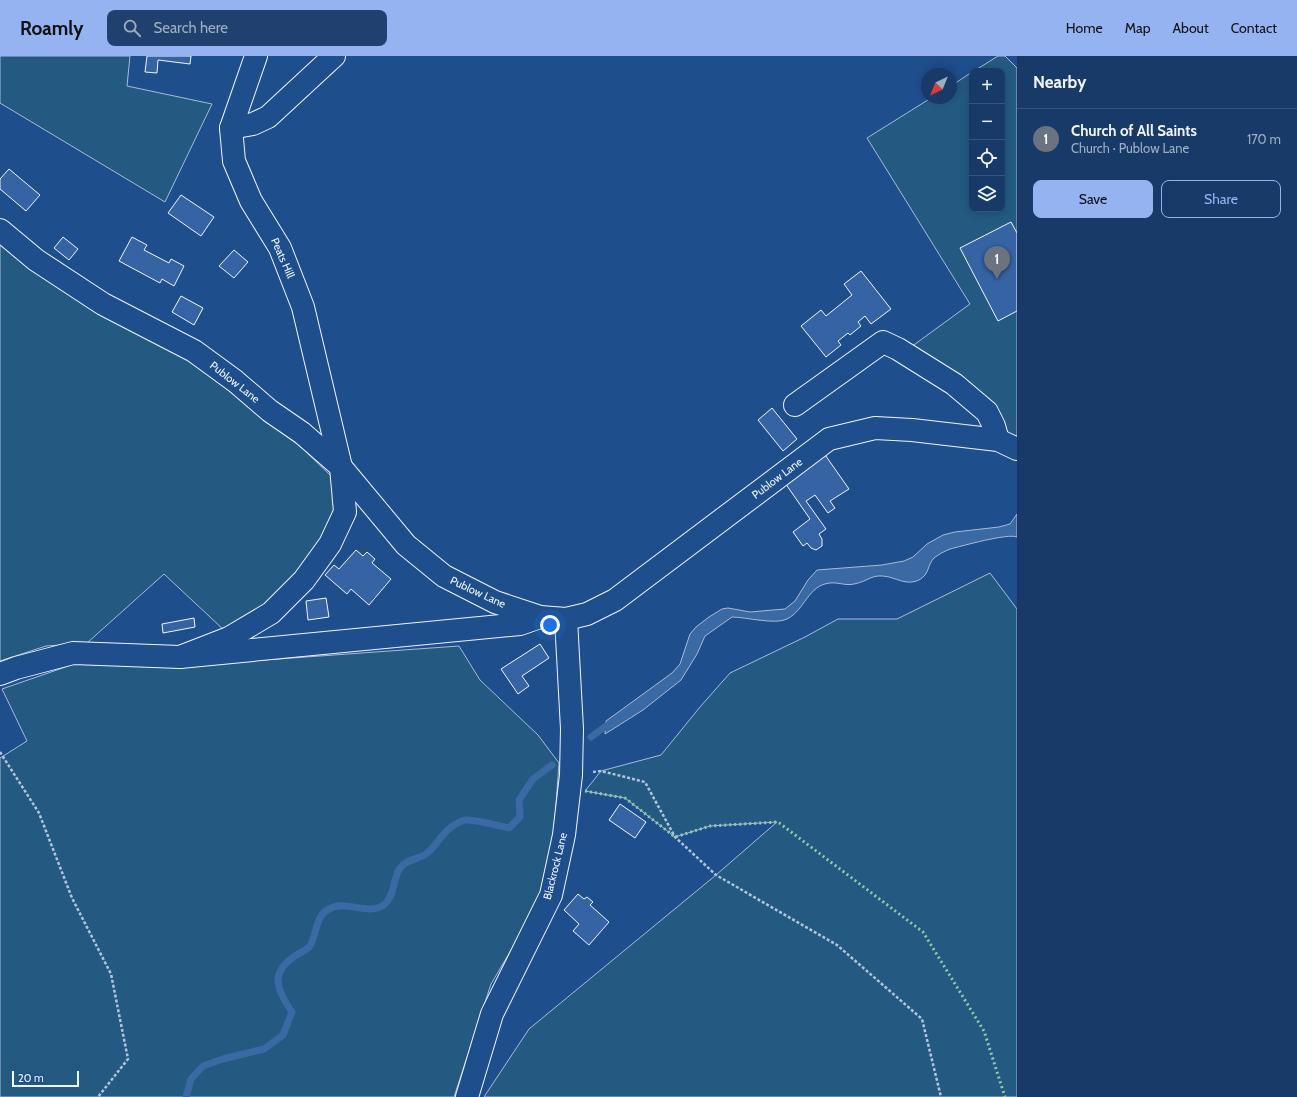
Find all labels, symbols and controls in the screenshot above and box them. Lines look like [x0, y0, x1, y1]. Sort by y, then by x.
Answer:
search box [107, 10, 387, 46]
text: Roamly [20, 17, 83, 40]
icon: search [121, 17, 143, 39]
text: Search here [153, 19, 228, 37]
text: Home [1066, 19, 1103, 37]
text: Map [1125, 19, 1150, 37]
text: About [1172, 19, 1209, 37]
text: Contact [1231, 19, 1277, 37]
north arrow [921, 68, 957, 104]
map controls [969, 68, 1005, 212]
button: + [969, 68, 1005, 104]
text: Nearby [1033, 72, 1086, 92]
button: − [969, 104, 1005, 140]
text: Church of All Saints [1071, 122, 1197, 140]
text: 1 [1044, 131, 1048, 147]
text: 170 m [1247, 131, 1281, 147]
button: locate [969, 140, 1005, 176]
text: Church · Publow Lane [1071, 140, 1189, 156]
button: layers [969, 176, 1005, 212]
button: Save [1033, 180, 1153, 218]
button: Share [1161, 180, 1281, 218]
street label: Peats Hill [268, 236, 298, 281]
pin: 1 [984, 246, 1010, 279]
street label: Publow Lane [207, 358, 263, 406]
street label: Publow Lane [749, 454, 805, 502]
street label: Publow Lane [448, 573, 508, 611]
your location [540, 615, 560, 635]
street label: Blackrock Lane [540, 831, 570, 901]
scale bar [12, 1069, 79, 1088]
text: 20 m [18, 1071, 44, 1085]

